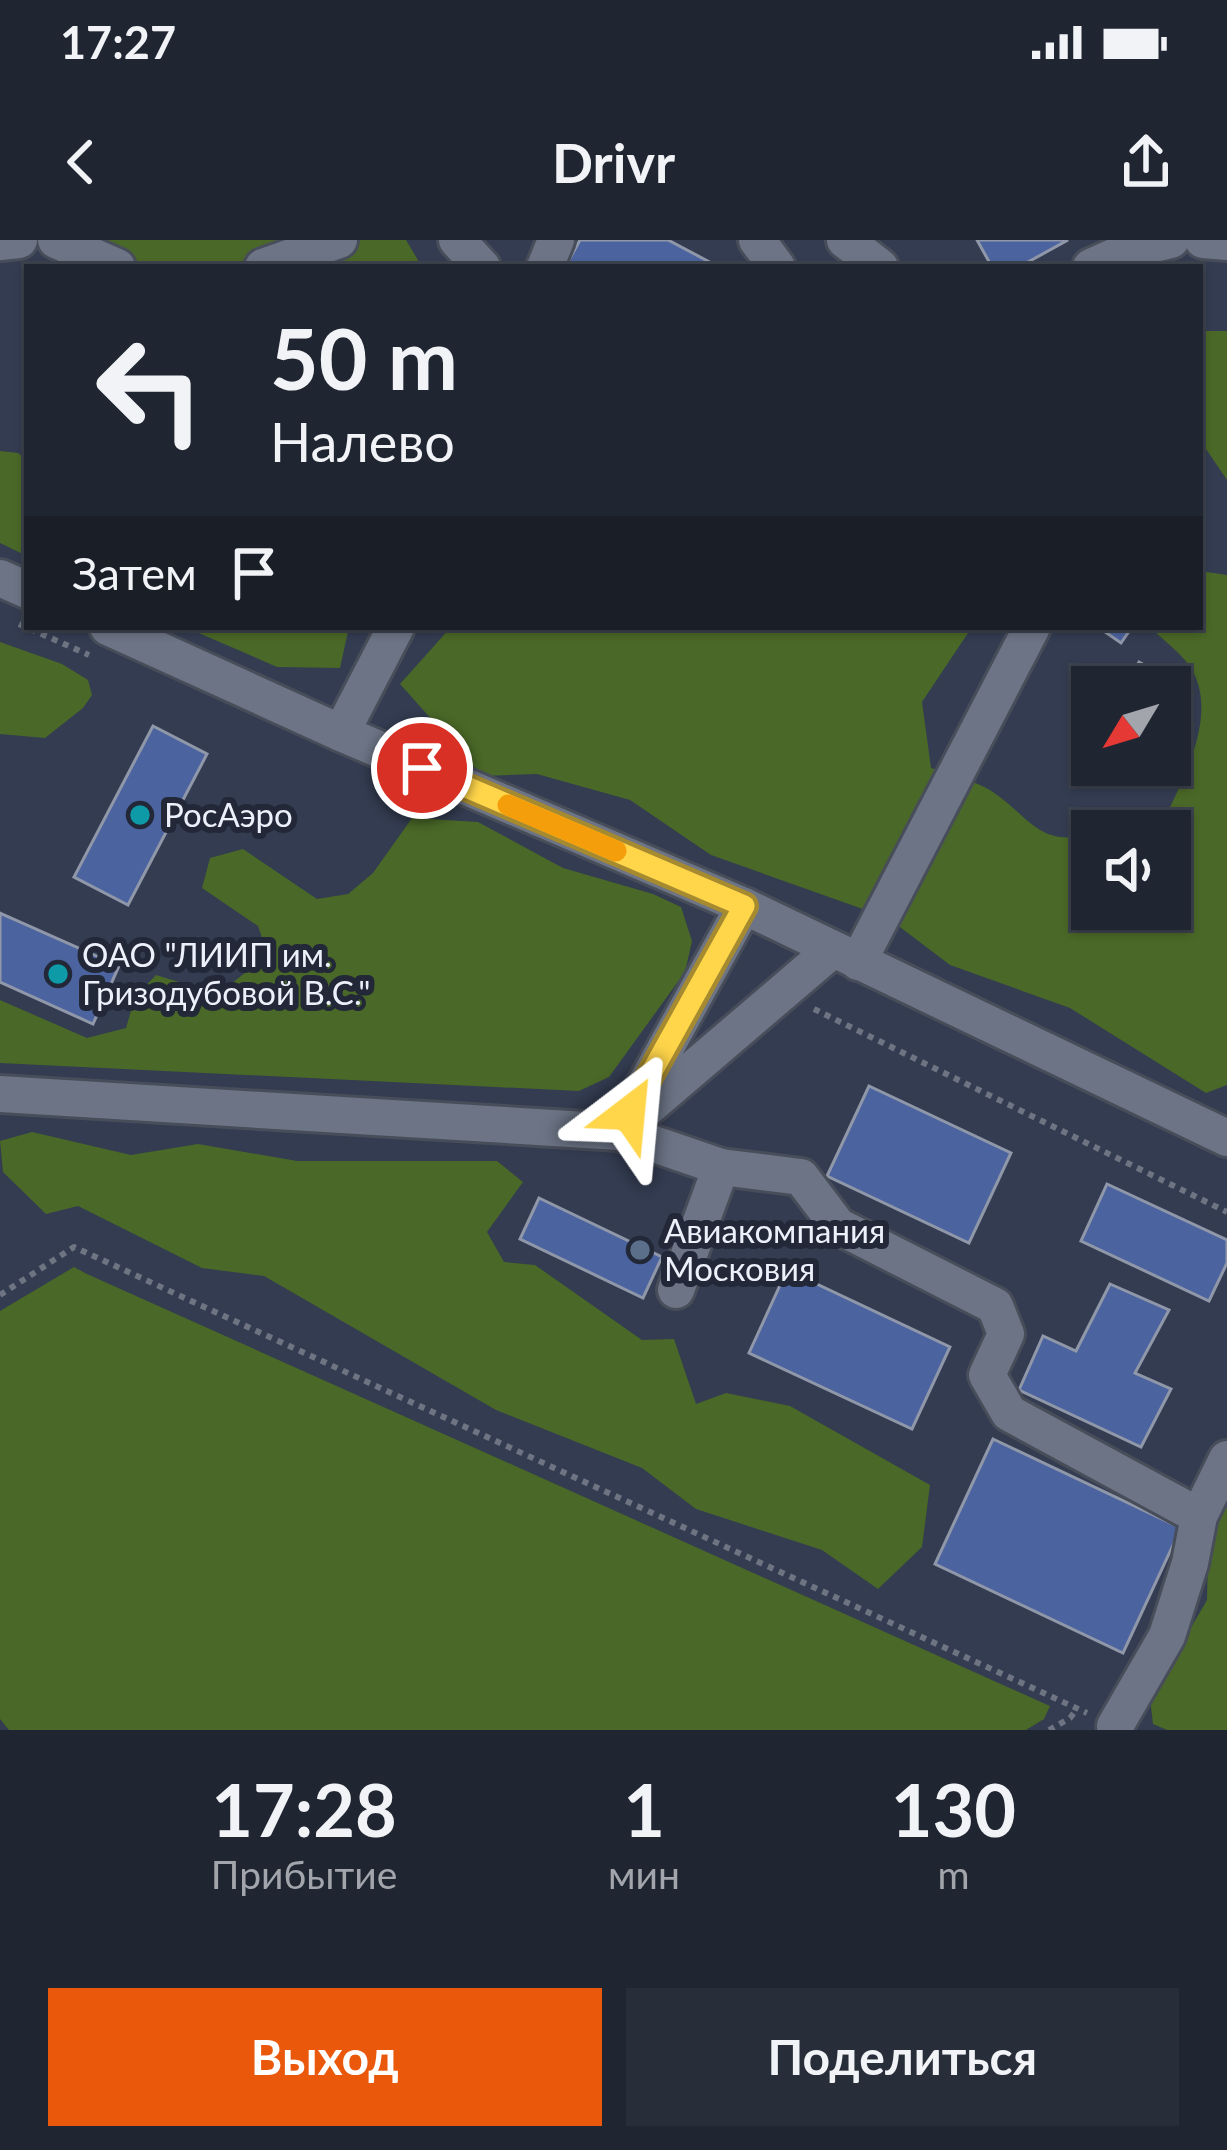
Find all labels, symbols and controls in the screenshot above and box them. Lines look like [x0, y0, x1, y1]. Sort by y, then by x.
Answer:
text: 17:27 [60, 15, 176, 69]
icon: back [48, 129, 114, 195]
icon: share [1113, 129, 1179, 195]
text: Drivr [552, 130, 675, 195]
text: 50 m [270, 307, 458, 408]
icon: left [72, 312, 228, 468]
text: Налево [270, 409, 455, 474]
icon: arrive [221, 540, 287, 606]
text: Затем [72, 546, 197, 600]
north arrow [1071, 666, 1191, 786]
map controls [1071, 666, 1191, 930]
pin [371, 717, 473, 819]
icon: arrive [389, 735, 455, 801]
place label: РосАэро [164, 794, 293, 834]
marker: РосАэро [127, 802, 153, 828]
button: sound [1071, 810, 1191, 930]
place label: ОАО "ЛИИП им. Гризодубовой В.С." [82, 934, 371, 1012]
marker: ОАО "ЛИИП им. Гризодубовой В.С." [45, 961, 71, 987]
position arrow [566, 1050, 692, 1176]
place label: Авиакомпания Московия [664, 1210, 885, 1288]
marker: Авиакомпания Московия [627, 1237, 653, 1263]
text: 17:28 [211, 1766, 397, 1852]
text: 1 [623, 1766, 665, 1852]
text: 130 [891, 1766, 1016, 1852]
text: Прибытие [211, 1851, 397, 1897]
text: мин [608, 1851, 680, 1897]
text: m [937, 1851, 970, 1897]
button: Выход [48, 1988, 602, 2126]
button: Поделиться [626, 1988, 1179, 2126]

